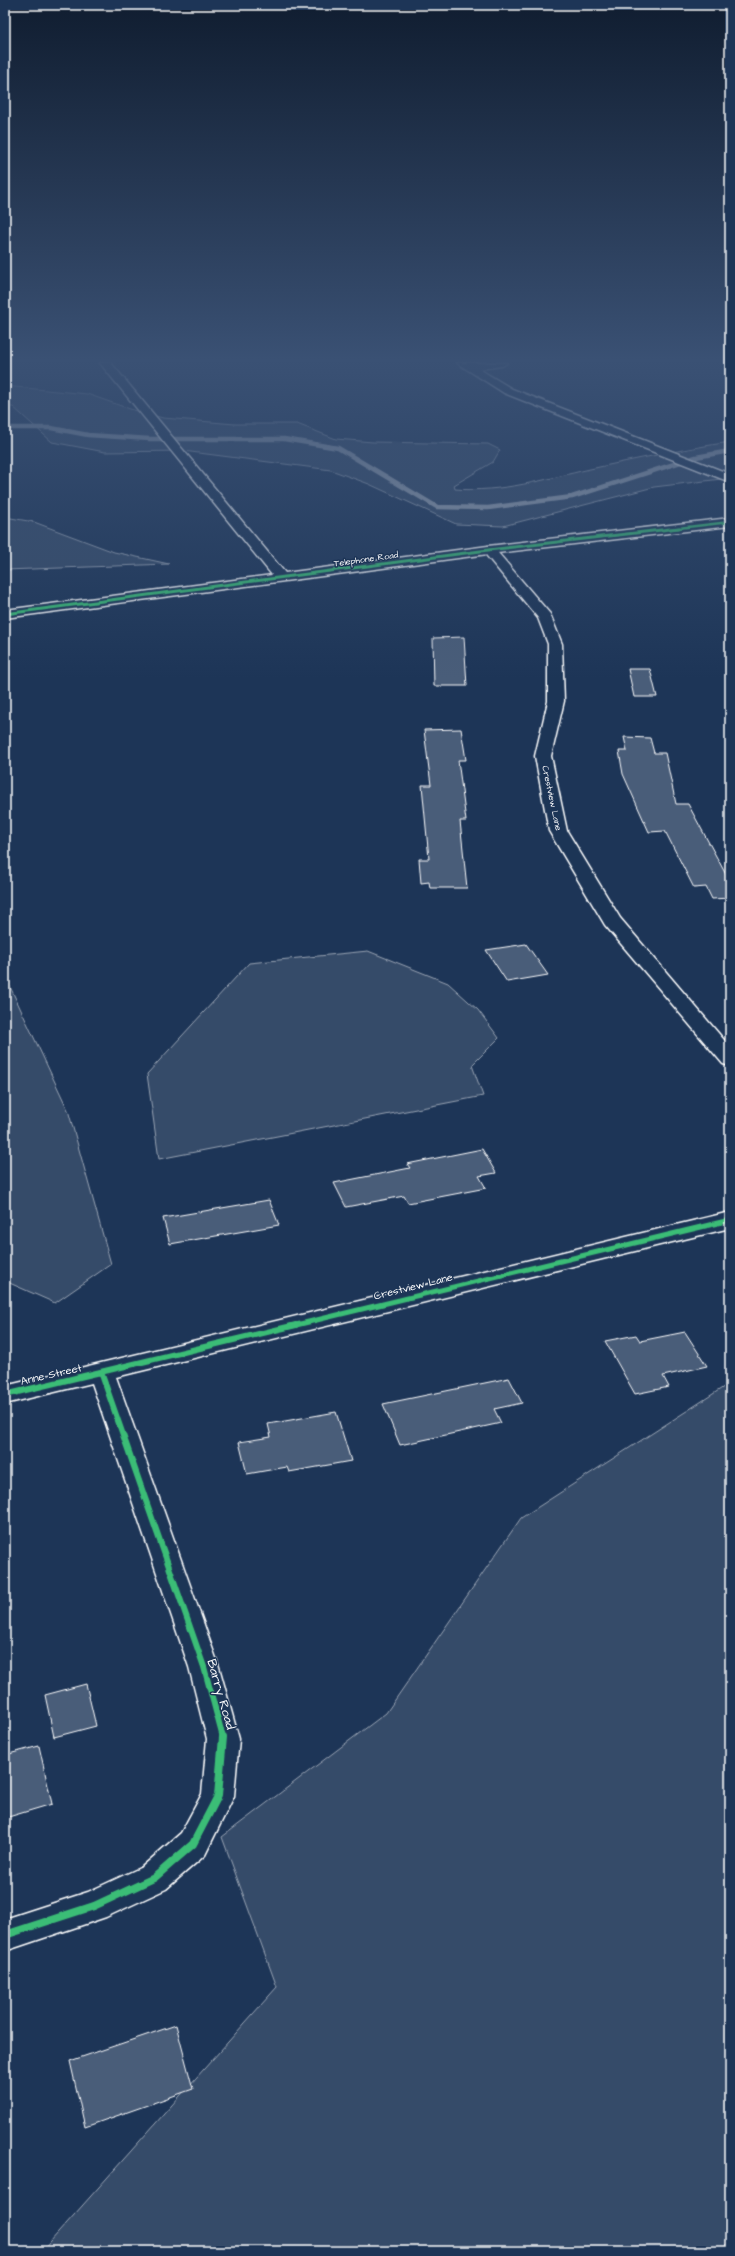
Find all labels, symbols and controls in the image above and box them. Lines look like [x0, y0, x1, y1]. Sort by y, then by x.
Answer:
street label: Telephone Road [333, 548, 400, 570]
street label: Crestview Lane [538, 764, 565, 832]
street label: Crestview Lane [372, 1269, 454, 1304]
street label: Anne Street [19, 1360, 84, 1389]
street label: Barry Road [201, 1657, 240, 1732]

